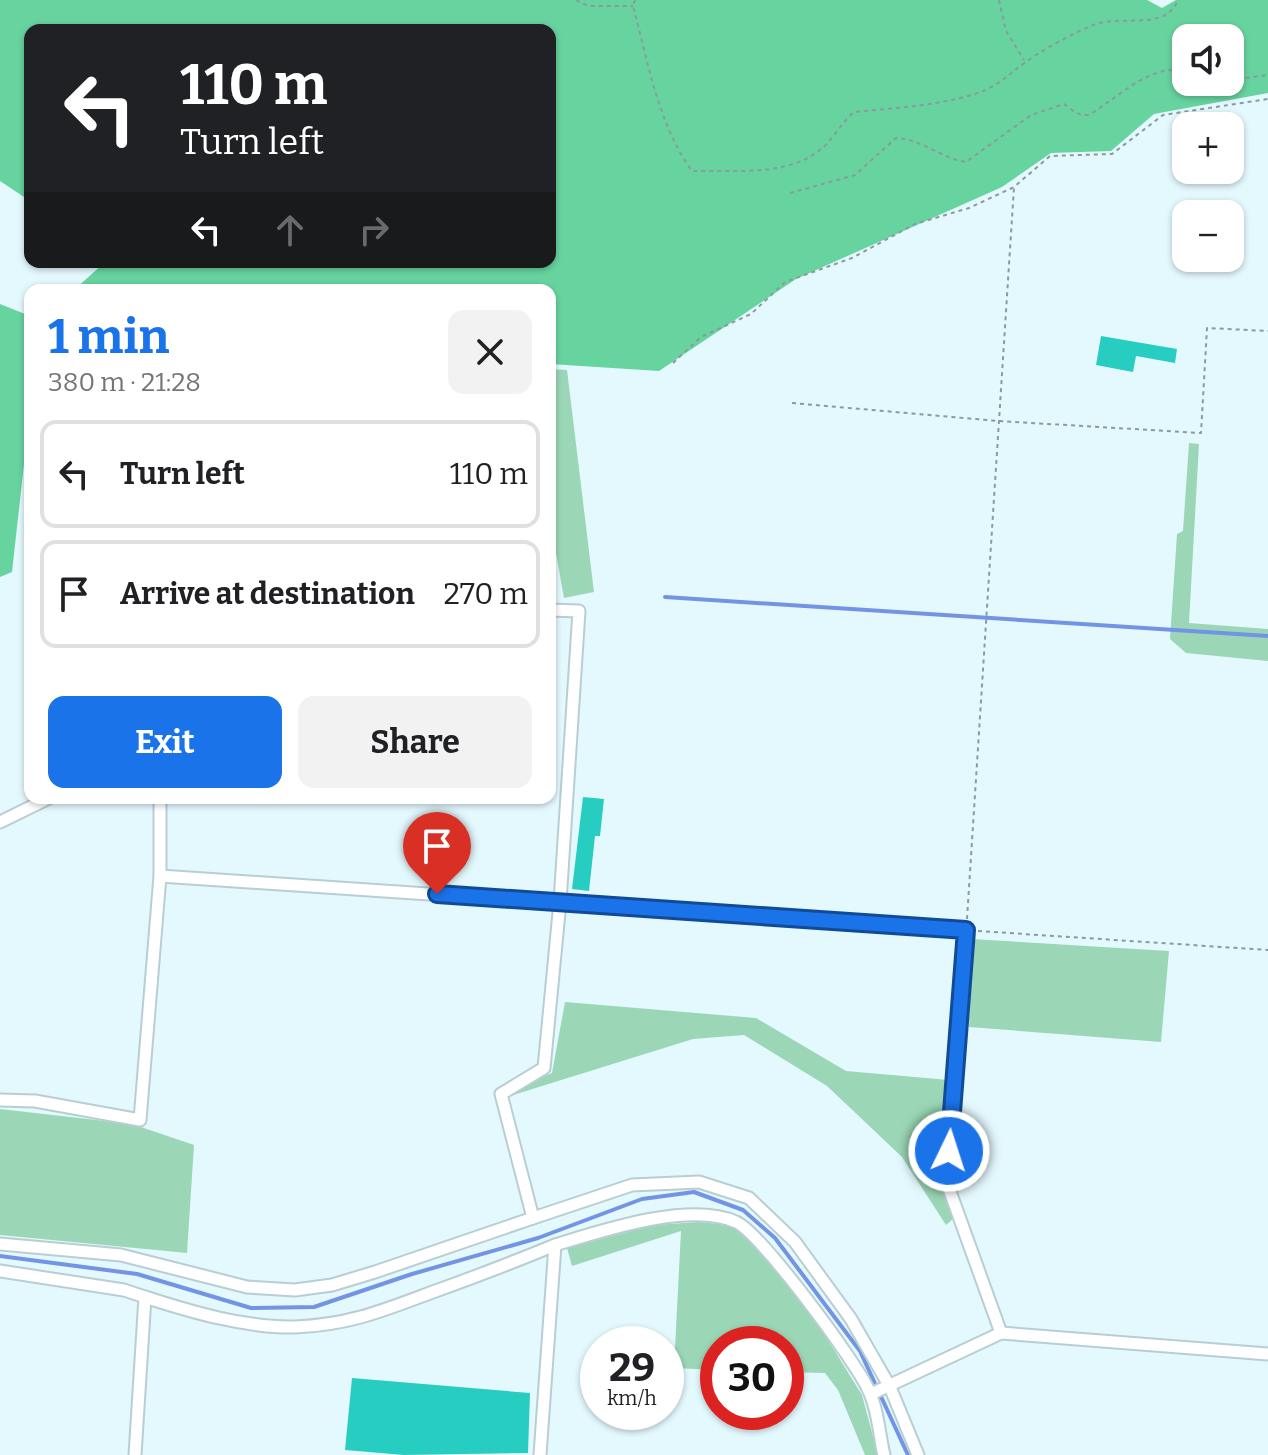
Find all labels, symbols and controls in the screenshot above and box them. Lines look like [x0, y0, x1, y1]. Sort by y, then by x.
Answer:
map controls [1172, 24, 1244, 272]
button: sound [1172, 24, 1244, 96]
text: 110 m [180, 52, 327, 119]
icon: left [48, 56, 152, 160]
button: + [1172, 112, 1244, 184]
text: Turn left [180, 120, 324, 164]
button: − [1172, 200, 1244, 272]
icon: left [184, 208, 228, 252]
icon: ahead [268, 208, 312, 252]
icon: right [352, 208, 396, 252]
text: 1 min [48, 308, 169, 366]
button: close [448, 310, 532, 394]
text: 380 m · 21:28 [48, 367, 201, 398]
icon: left [52, 452, 96, 496]
text: Turn left [120, 456, 245, 492]
text: 110 m [450, 456, 528, 492]
icon: arrive [52, 572, 96, 616]
text: Arrive at destination [120, 576, 415, 612]
text: 270 m [444, 576, 528, 612]
button: Exit [48, 696, 282, 788]
button: Share [298, 696, 532, 788]
pin [403, 812, 471, 894]
icon: arrive [415, 824, 459, 868]
position arrow [907, 1109, 991, 1193]
speed limit sign: 30 [700, 1326, 804, 1430]
text: 29 [609, 1344, 655, 1392]
text: km/h [607, 1386, 657, 1410]

